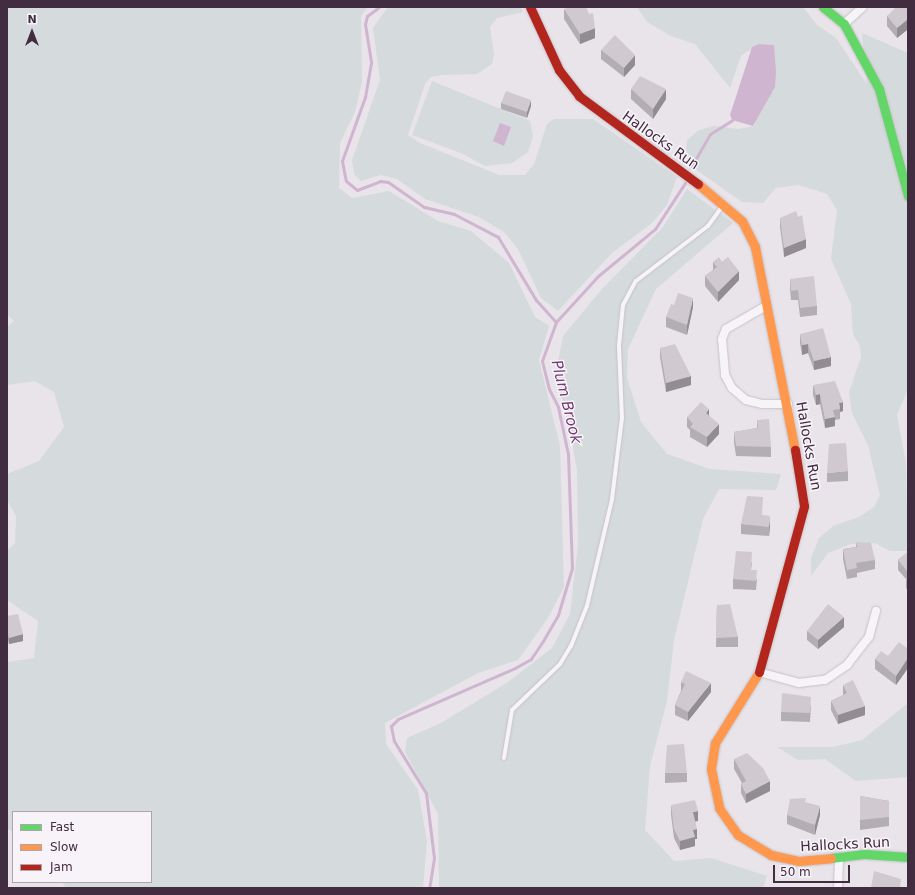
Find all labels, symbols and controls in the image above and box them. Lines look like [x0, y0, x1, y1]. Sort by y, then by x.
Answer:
north arrow [12, 12, 52, 52]
text: N [27, 13, 37, 26]
street label: Hallocks Run [619, 107, 703, 173]
water label: Plum Brook [547, 358, 585, 446]
street label: Hallocks Run [793, 400, 825, 492]
legend [12, 811, 152, 883]
text: Fast [50, 820, 74, 834]
street label: Hallocks Run [800, 833, 890, 855]
text: Slow [50, 840, 78, 854]
scale bar [775, 857, 852, 883]
text: Jam [50, 860, 73, 874]
text: 50 m [780, 865, 811, 879]

